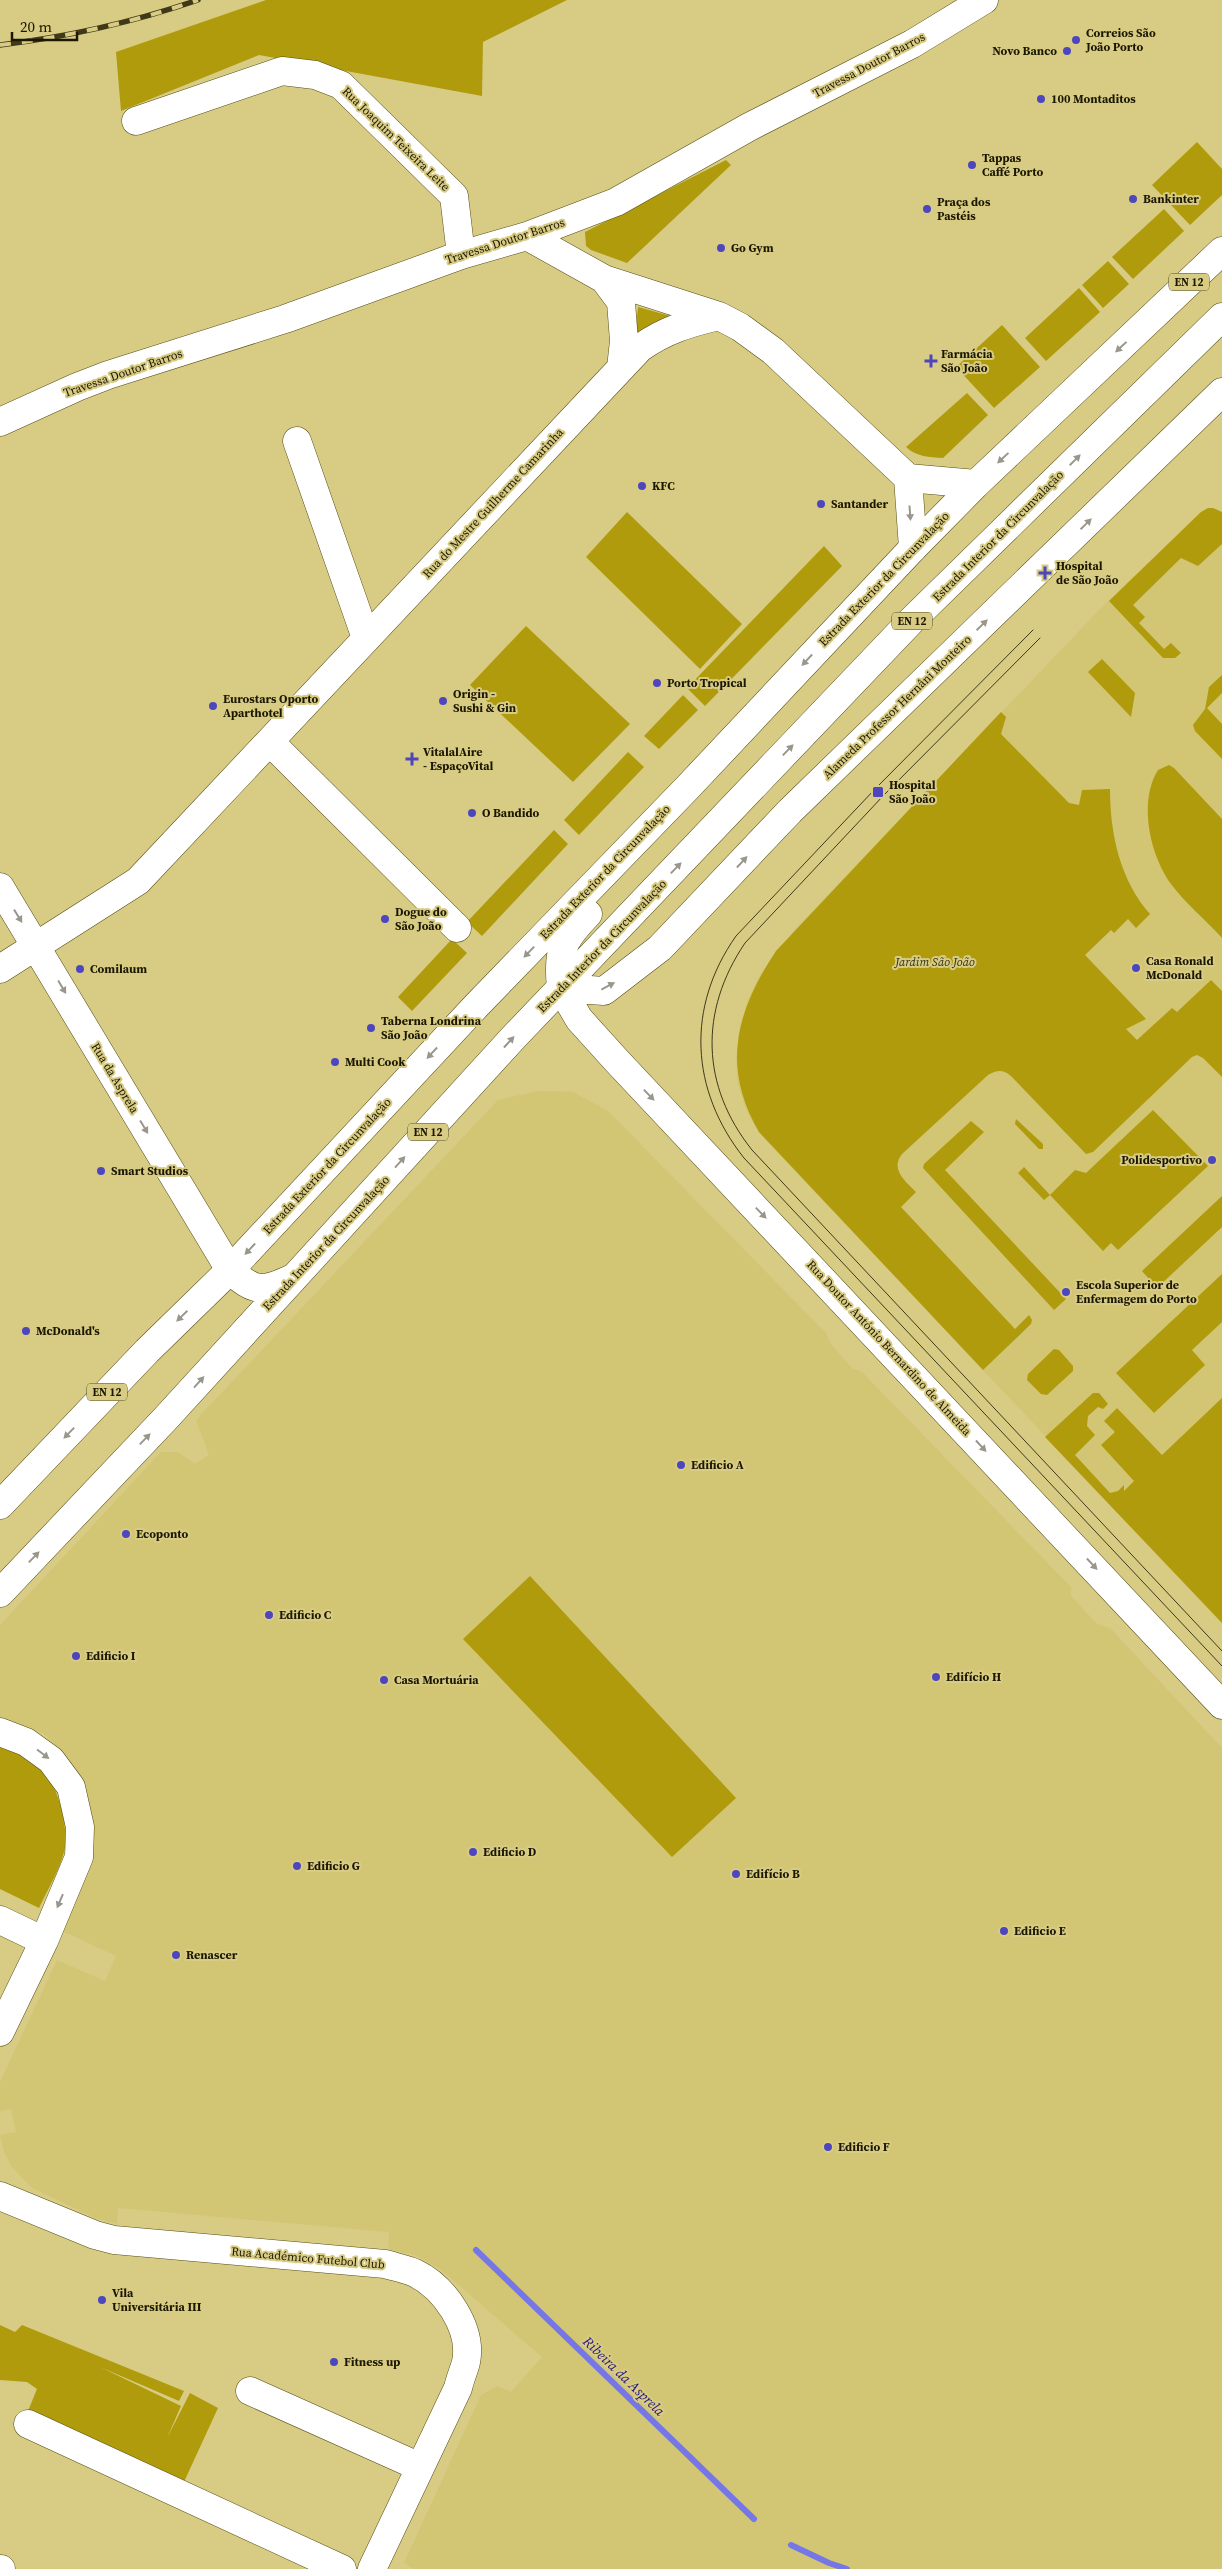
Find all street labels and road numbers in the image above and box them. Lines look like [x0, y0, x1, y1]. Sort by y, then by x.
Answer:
street label: Travessa Doutor Barros [810, 29, 928, 101]
street label: Rua Joaquim Teixeira Leite [339, 83, 453, 195]
street label: Travessa Doutor Barros [443, 214, 567, 268]
road number: EN 12 [1169, 274, 1209, 290]
street label: Travessa Doutor Barros [61, 345, 185, 401]
street label: Rua do Mestre Guilherme Camarinha [419, 424, 568, 581]
street label: Estrada Interior da Circunvalação [929, 467, 1067, 605]
street label: Estrada Exterior da Circunvalação [815, 508, 953, 650]
road number: EN 12 [892, 612, 932, 630]
street label: Alameda Professor Hernâni Monteiro [819, 631, 975, 782]
street label: Estrada Exterior da Circunvalação [536, 801, 674, 943]
street label: Estrada Interior da Circunvalação [534, 876, 670, 1016]
street label: Rua da Asprela [88, 1040, 143, 1117]
street label: Estrada Exterior da Circunvalação [259, 1094, 395, 1238]
road number: EN 12 [408, 1124, 448, 1140]
street label: Estrada Interior da Circunvalação [259, 1172, 393, 1314]
street label: Rua Doutor António Bernardino de Almeida [803, 1257, 975, 1440]
road number: EN 12 [87, 1384, 127, 1400]
street label: Rua Académico Futebol Club [231, 2243, 386, 2273]

